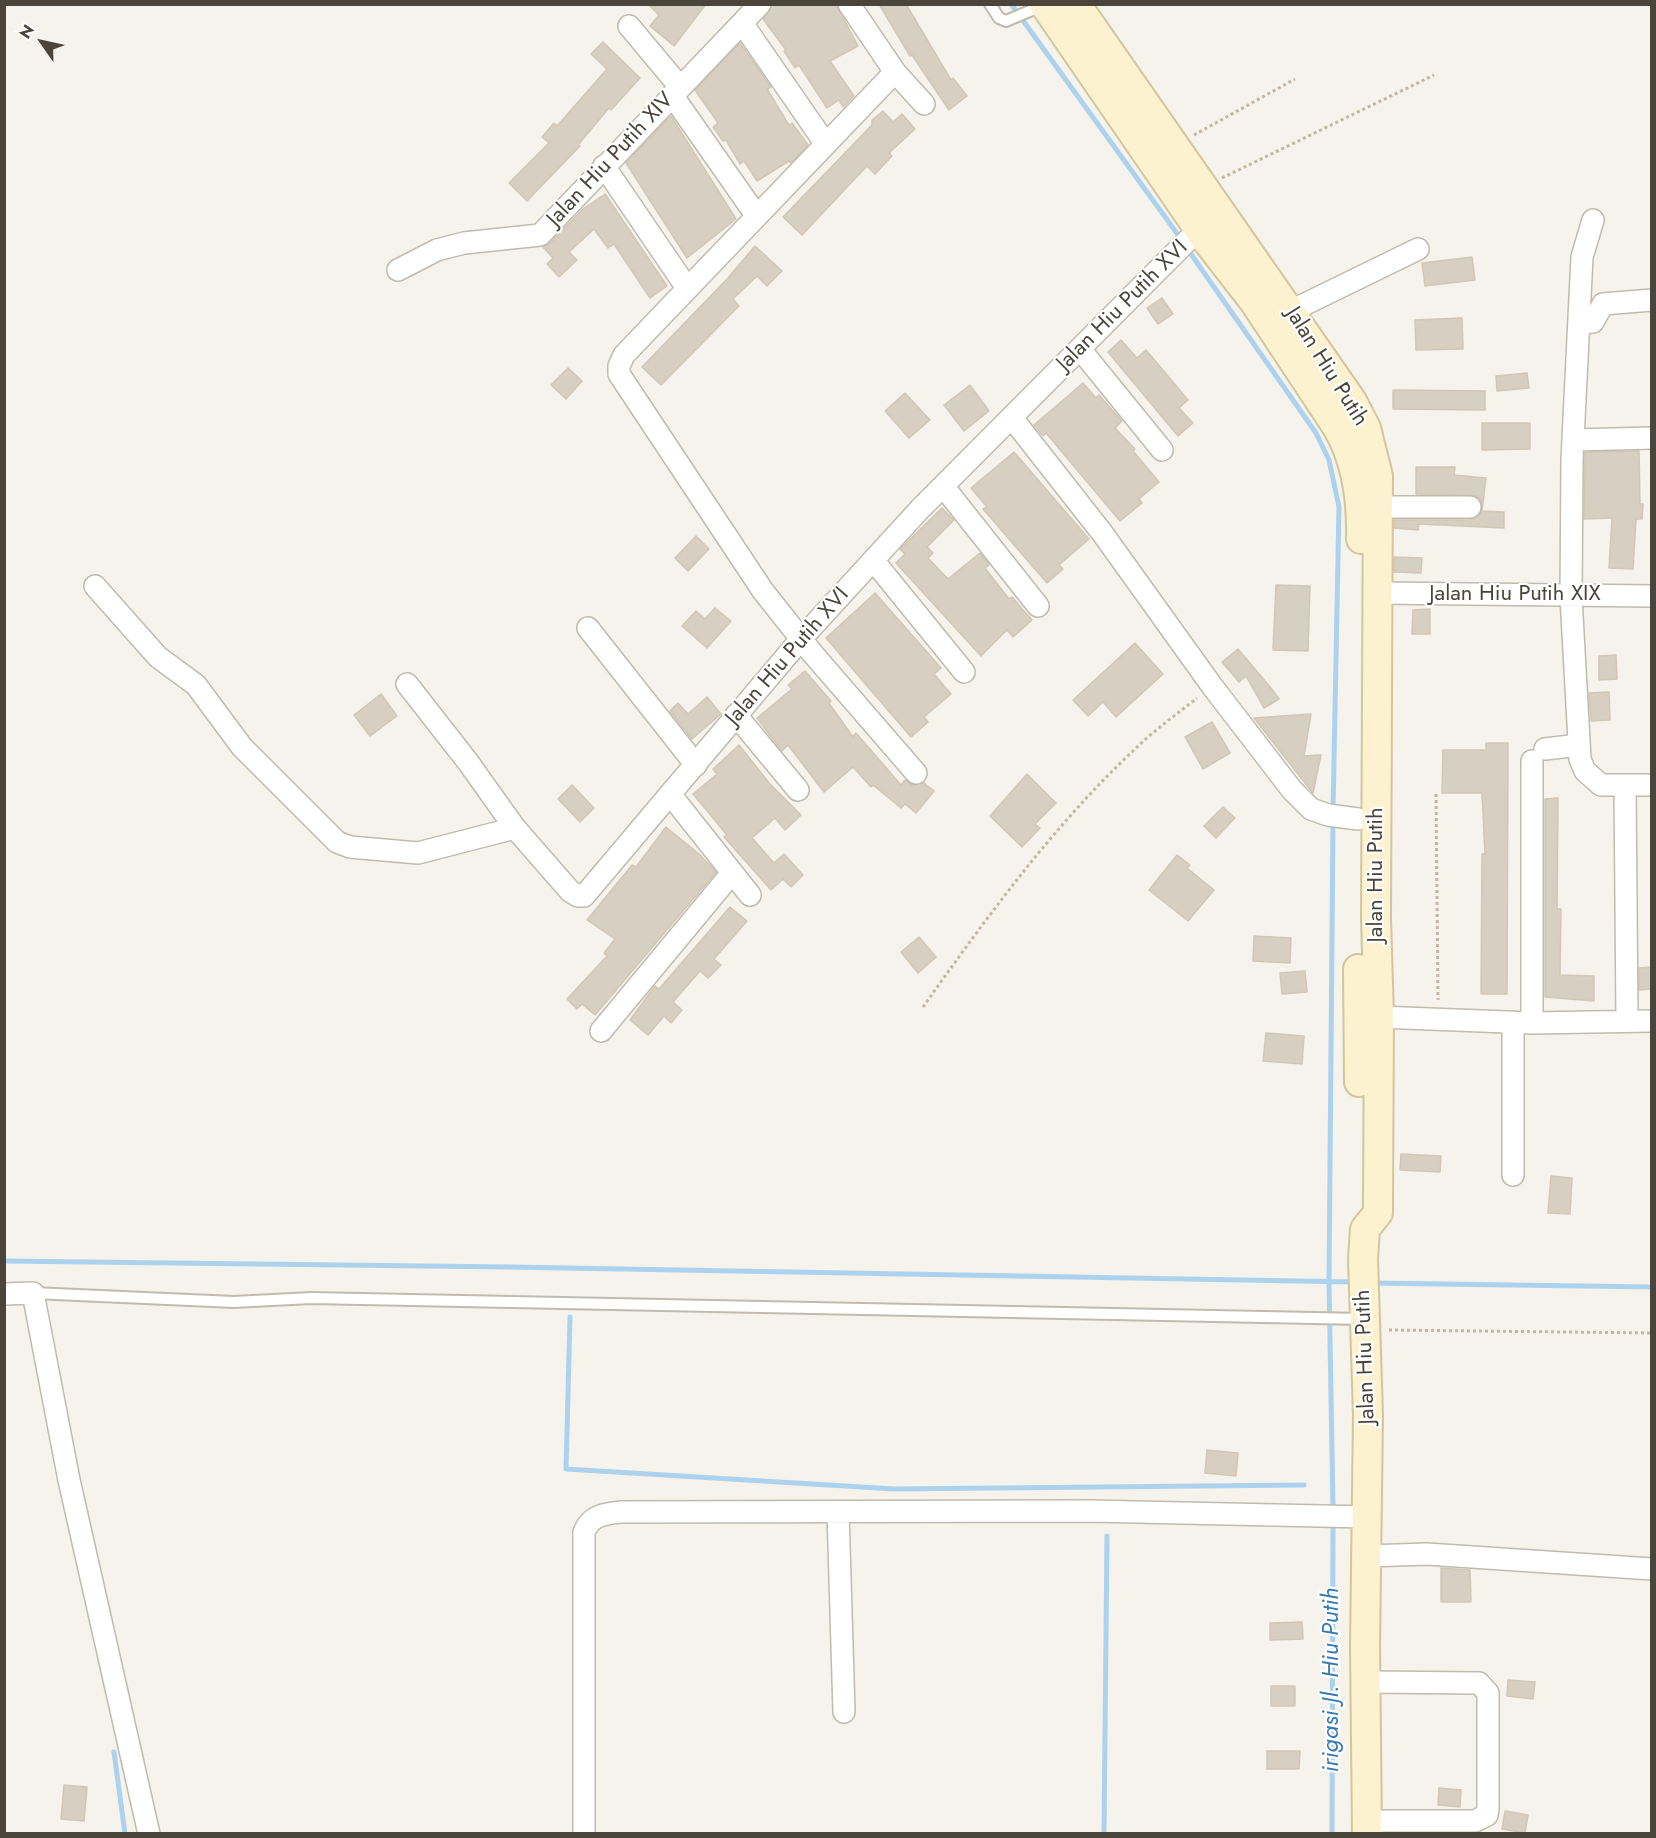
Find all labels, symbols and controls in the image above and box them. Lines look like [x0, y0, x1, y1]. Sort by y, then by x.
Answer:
north arrow [12, 12, 72, 72]
text: N [14, 20, 40, 43]
street label: Jalan Hiu Putih XIV [542, 87, 680, 233]
street label: Jalan Hiu Putih XVI [1052, 235, 1194, 377]
street label: Jalan Hiu Putih [1279, 303, 1373, 431]
street label: Jalan Hiu Putih XIX [1429, 582, 1601, 608]
street label: Jalan Hiu Putih XVI [721, 583, 855, 731]
street label: Jalan Hiu Putih [1364, 808, 1390, 942]
street label: Jalan Hiu Putih [1350, 1289, 1382, 1425]
water label: irigasi Jl. Hiu Putih [1318, 1588, 1346, 1772]

